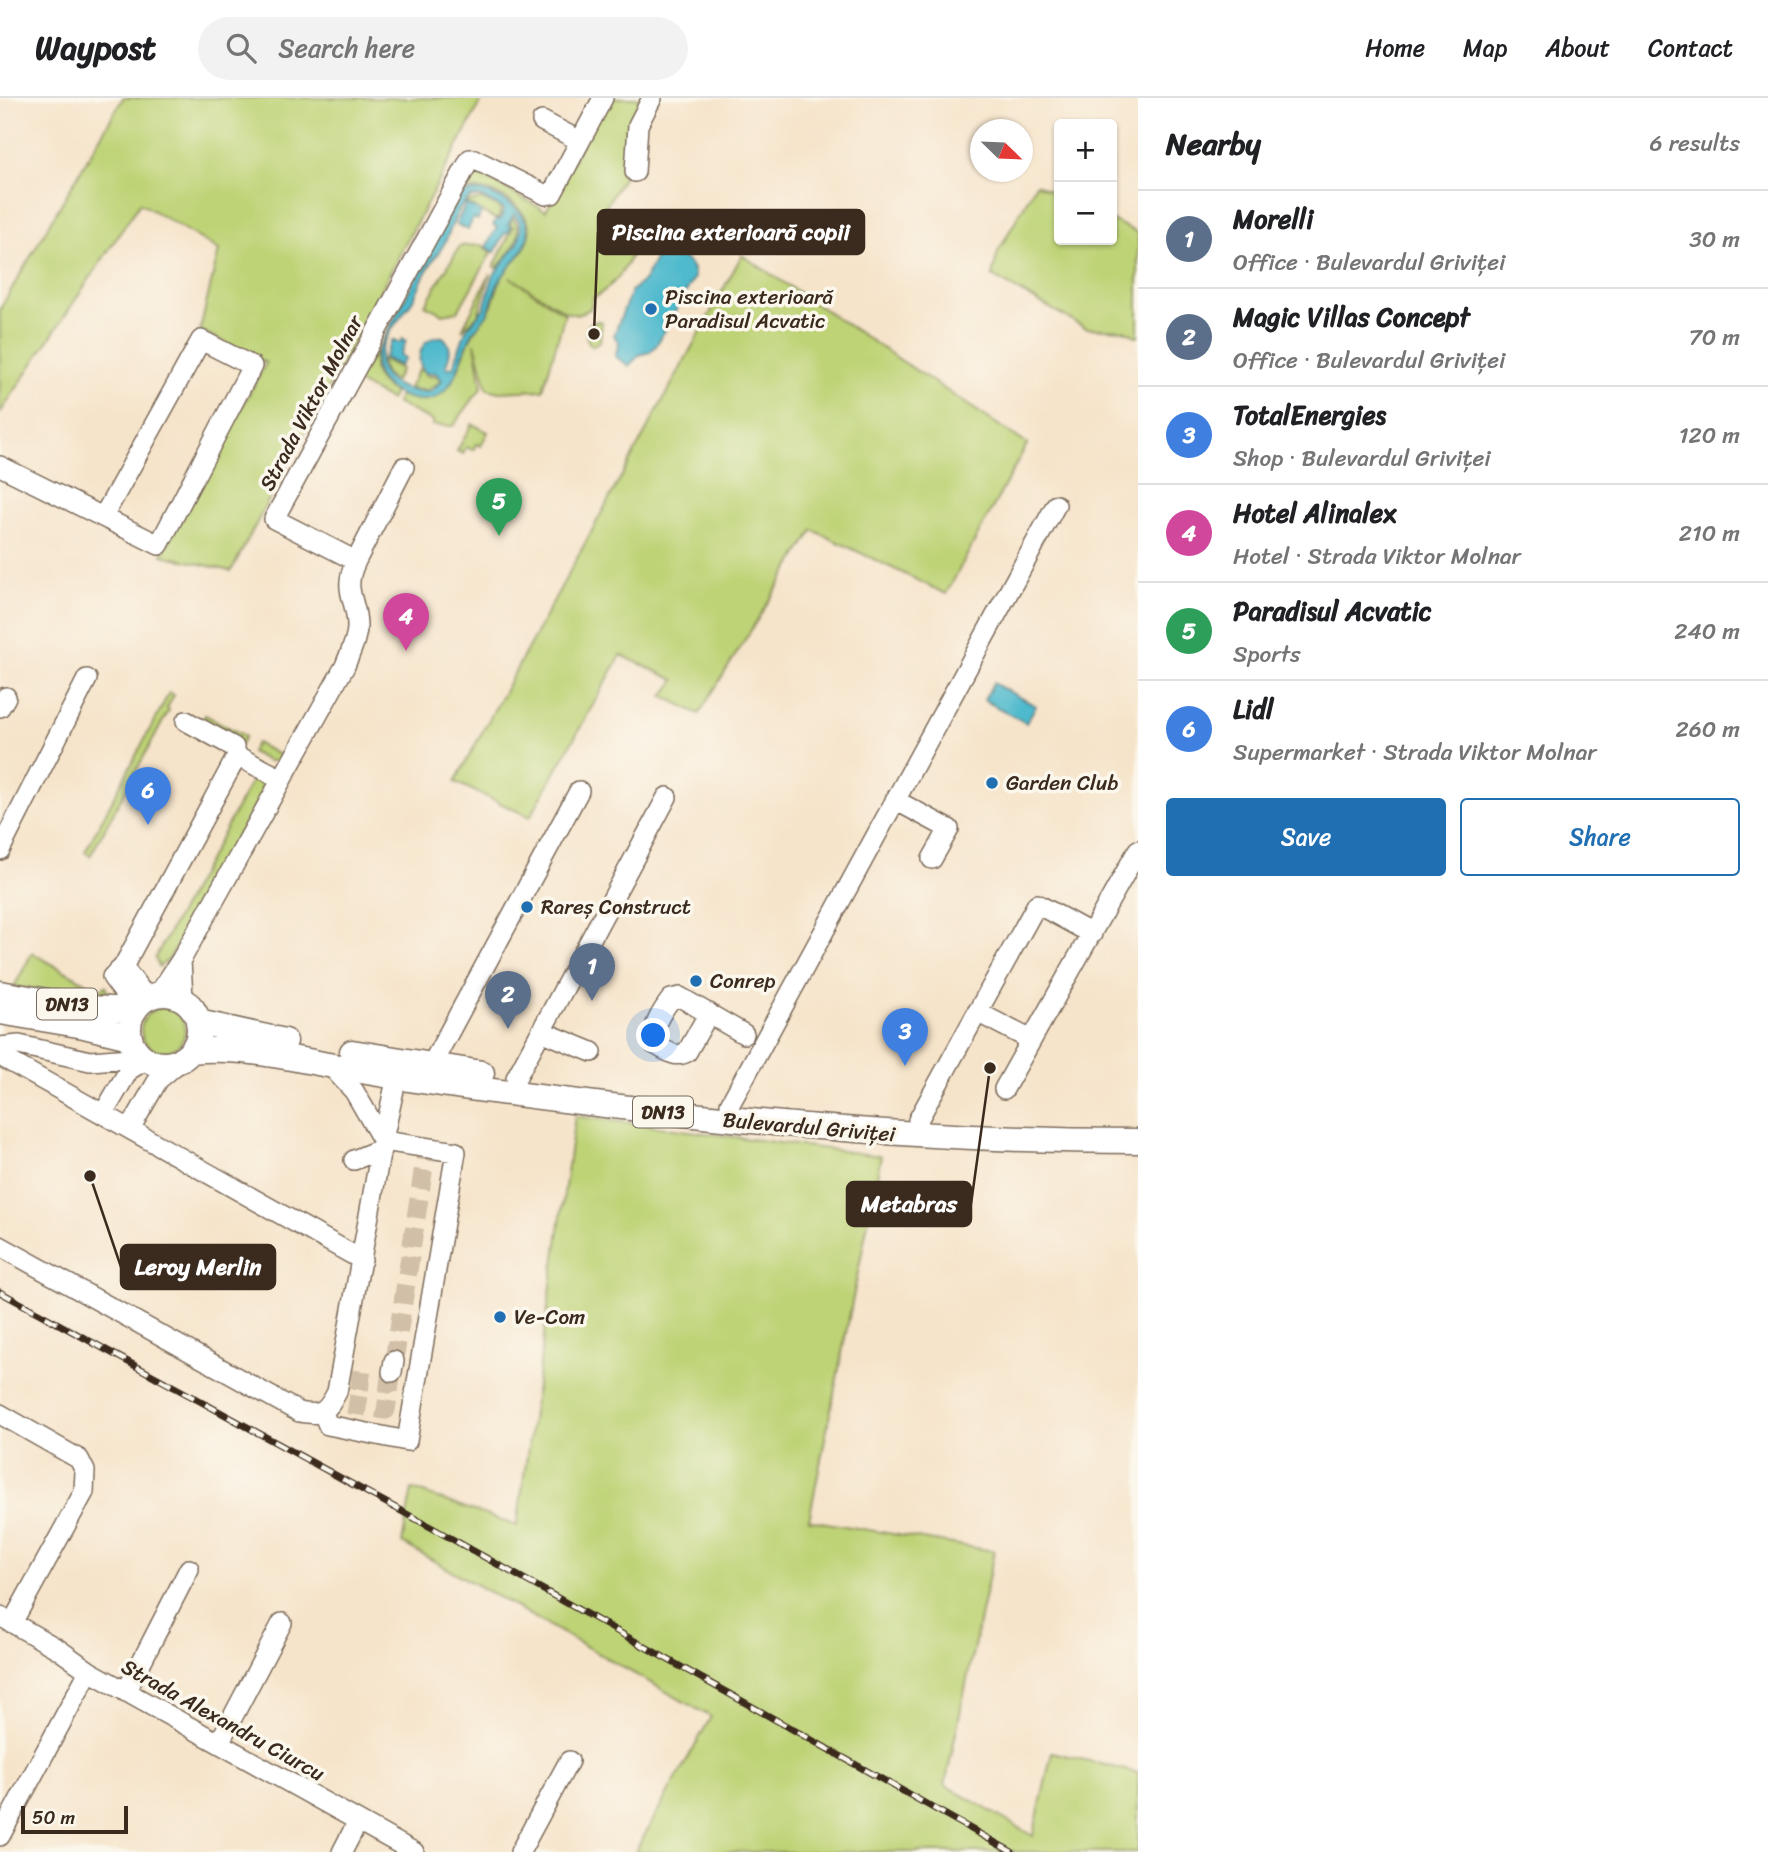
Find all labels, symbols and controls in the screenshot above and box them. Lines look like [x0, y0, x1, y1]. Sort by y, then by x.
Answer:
search box [198, 17, 688, 80]
text: Waypost [35, 19, 156, 77]
text: Search here [278, 25, 415, 71]
text: Home [1365, 27, 1425, 69]
text: Map [1463, 27, 1507, 69]
text: About [1545, 27, 1610, 69]
text: Contact [1648, 27, 1733, 69]
icon: search [222, 29, 260, 67]
text: Nearby [1166, 117, 1261, 171]
north arrow [970, 119, 1033, 182]
map controls [1054, 119, 1117, 245]
button: + [1054, 119, 1117, 182]
text: 6 results [1650, 123, 1740, 164]
button: − [1054, 182, 1117, 245]
text: Morelli [1233, 196, 1313, 242]
callout: Piscina exterioară copii [598, 210, 864, 254]
text: Piscina exterioară copii [612, 212, 852, 253]
text: 1 [1184, 219, 1194, 260]
text: 30 m [1689, 219, 1740, 260]
text: Office · Bulevardul Griviței [1233, 242, 1505, 283]
place label: Piscina exterioară Paradisul Acvatic [665, 278, 835, 340]
text: Magic Villas Concept [1233, 294, 1470, 340]
marker: Piscina exterioară Paradisul Acvatic [643, 301, 659, 317]
street label: Strada Viktor Molnar [248, 307, 374, 498]
text: 2 [1182, 317, 1196, 358]
text: 70 m [1689, 317, 1740, 358]
text: Office · Bulevardul Griviței [1233, 340, 1505, 381]
text: TotalEnergies [1233, 392, 1386, 438]
text: 3 [1183, 415, 1195, 456]
text: 120 m [1679, 415, 1740, 456]
text: Shop · Bulevardul Griviței [1233, 438, 1491, 479]
pin: 5 [476, 478, 522, 536]
text: Hotel Alinalex [1233, 490, 1396, 536]
text: 4 [1182, 513, 1196, 554]
text: 210 m [1679, 513, 1740, 554]
text: Hotel · Strada Viktor Molnar [1233, 536, 1521, 577]
text: Paradisul Acvatic [1233, 588, 1432, 634]
pin: 4 [383, 593, 429, 651]
text: 5 [1182, 611, 1196, 652]
text: 240 m [1674, 611, 1740, 652]
text: Sports [1233, 634, 1301, 675]
text: Lidl [1233, 686, 1273, 732]
text: 6 [1182, 709, 1196, 750]
text: 260 m [1675, 709, 1740, 750]
text: Supermarket · Strada Viktor Molnar [1233, 732, 1597, 773]
place label: Garden Club [1006, 764, 1119, 802]
pin: 6 [125, 767, 171, 825]
marker: Garden Club [984, 775, 1000, 791]
button: Save [1166, 798, 1446, 876]
button: Share [1460, 798, 1740, 876]
place label: Rareș Construct [541, 888, 691, 926]
marker: Rareș Construct [519, 899, 535, 915]
pin: 1 [569, 943, 615, 1001]
place label: Conrep [710, 962, 776, 1000]
pin: 2 [485, 971, 531, 1029]
marker: Conrep [688, 973, 704, 989]
road number: DN13 [37, 988, 97, 1020]
pin: 3 [882, 1008, 928, 1066]
your location [636, 1018, 670, 1052]
road number: DN13 [633, 1096, 693, 1128]
street label: Bulevardul Griviței [721, 1101, 898, 1154]
callout: Metabras [847, 1182, 971, 1226]
text: Metabras [860, 1184, 958, 1225]
callout: Leroy Merlin [121, 1245, 275, 1289]
text: Leroy Merlin [135, 1247, 262, 1288]
place label: Ve-Com [514, 1298, 585, 1336]
marker: Ve-Com [492, 1309, 508, 1325]
street label: Strada Alexandru Ciurcu [114, 1648, 333, 1792]
text: 50 m [32, 1801, 75, 1834]
scale bar [21, 1803, 128, 1835]

